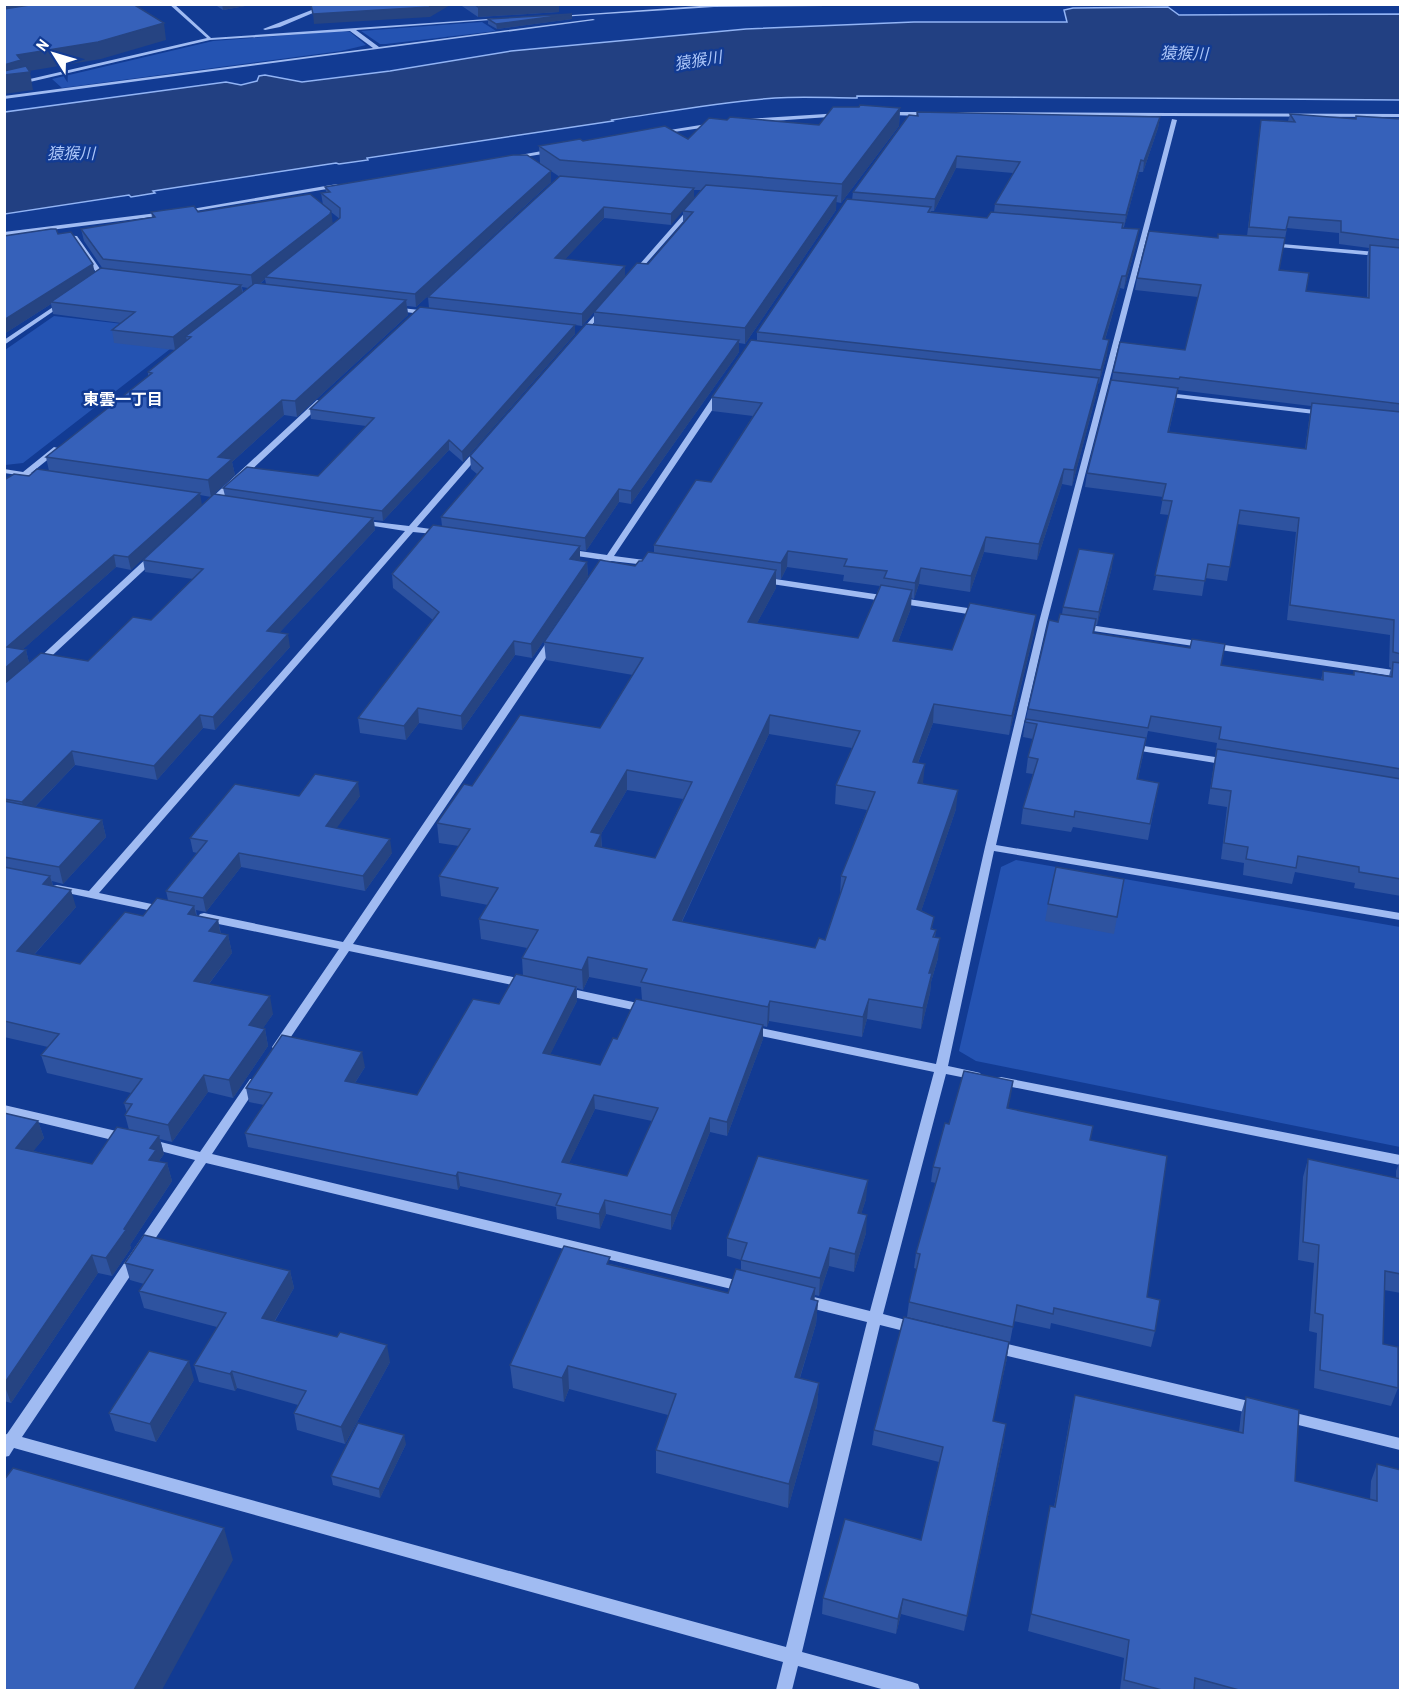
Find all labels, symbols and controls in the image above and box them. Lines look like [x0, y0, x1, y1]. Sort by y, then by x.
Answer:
north arrow [24, 24, 84, 84]
text: N [30, 35, 54, 55]
water label: 猿猴川 [1160, 42, 1210, 64]
water label: 猿猴川 [673, 45, 725, 75]
water label: 猿猴川 [47, 142, 97, 164]
district label: 東雲一丁目 [83, 388, 163, 410]

